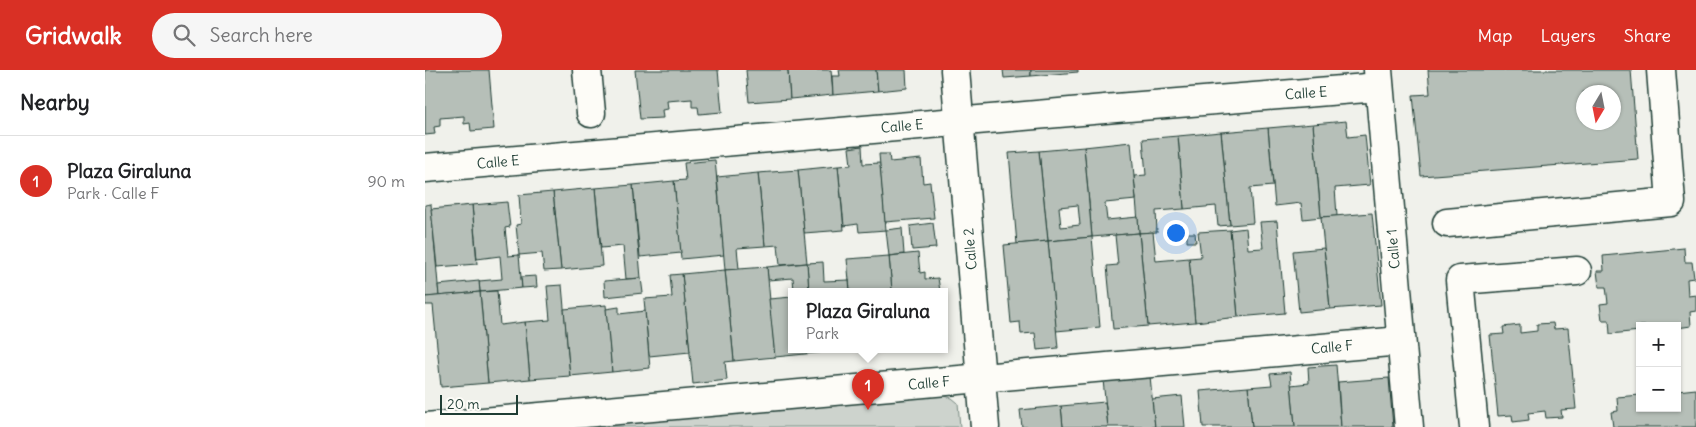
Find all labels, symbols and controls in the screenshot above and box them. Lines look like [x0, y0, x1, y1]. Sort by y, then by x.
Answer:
search box [152, 13, 502, 58]
text: Gridwalk [25, 20, 122, 50]
icon: search [170, 21, 198, 49]
text: Search here [210, 23, 313, 47]
text: Map [1477, 24, 1512, 47]
text: Layers [1540, 24, 1596, 47]
text: Share [1624, 24, 1671, 47]
street label: Calle E [1284, 83, 1328, 103]
north arrow [1576, 85, 1621, 130]
text: Nearby [20, 89, 90, 116]
street label: Calle E [880, 115, 924, 137]
street label: Calle E [476, 151, 520, 173]
text: Plaza Giraluna [67, 159, 191, 183]
text: 1 [33, 171, 39, 191]
text: 90 m [367, 171, 405, 191]
text: Park · Calle F [67, 183, 159, 203]
your location [1163, 220, 1189, 246]
street label: Calle 2 [959, 227, 981, 271]
street label: Calle 1 [1382, 228, 1404, 270]
popup [788, 288, 948, 353]
text: Plaza Giraluna [806, 299, 930, 323]
map controls [1636, 322, 1681, 412]
button: + [1636, 322, 1681, 367]
text: Park [806, 323, 839, 343]
street label: Calle F [1310, 336, 1354, 358]
button: − [1636, 367, 1681, 412]
pin: 1 [852, 369, 884, 410]
street label: Calle F [907, 372, 951, 394]
scale bar [440, 392, 517, 415]
text: 20 m [447, 395, 480, 413]

